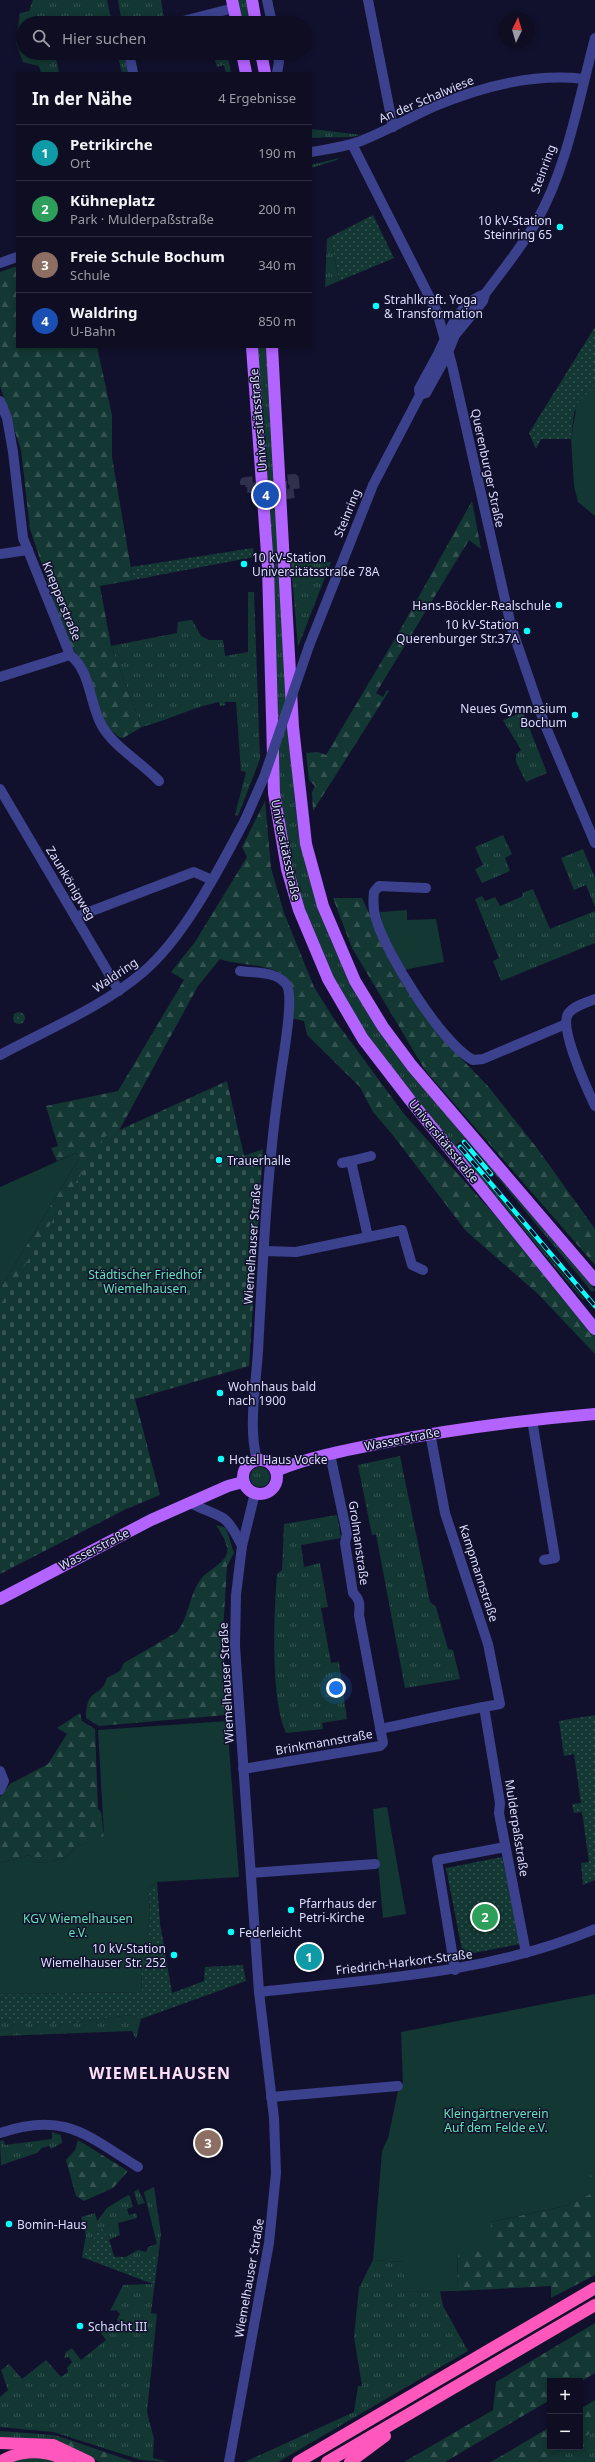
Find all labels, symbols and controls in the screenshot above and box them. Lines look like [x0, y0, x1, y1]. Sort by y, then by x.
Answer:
north arrow [499, 12, 535, 48]
search box [16, 16, 312, 60]
icon: search [30, 27, 52, 49]
text: Hier suchen [62, 28, 146, 48]
street label: An der Schalwiese [376, 71, 476, 127]
text: In der Nähe [32, 87, 132, 110]
text: 4 Ergebnisse [218, 89, 296, 107]
text: Petrikirche [70, 134, 153, 154]
street label: Steinring [526, 142, 560, 196]
text: 1 [41, 144, 49, 162]
text: 190 m [258, 144, 296, 162]
text: Ort [70, 154, 90, 172]
text: Kühneplatz [70, 190, 155, 210]
text: 2 [41, 200, 49, 218]
text: 200 m [258, 200, 296, 218]
text: Park · Mulderpaßstraße [70, 210, 214, 228]
place label: 10 kV-Station Steinring 65 [478, 212, 552, 243]
marker: 10 kV-Station Steinring 65 [555, 222, 565, 232]
text: Freie Schule Bochum [70, 246, 225, 266]
text: 3 [41, 256, 49, 274]
text: 340 m [258, 256, 296, 274]
text: Schule [70, 266, 110, 284]
place label: Strahlkraft. Yoga & Transformation [384, 291, 483, 322]
marker: Strahlkraft. Yoga & Transformation [371, 301, 381, 311]
text: Waldring [70, 302, 138, 322]
text: 4 [41, 312, 49, 330]
text: 850 m [258, 312, 296, 330]
text: U-Bahn [70, 322, 116, 340]
street label: Universitätsstraße [245, 368, 271, 472]
street label: Querenburger Straße [467, 407, 509, 529]
pin: 4 [253, 480, 279, 510]
street label: Steinring [330, 486, 364, 540]
place label: 10 kV-Station Universitätsstraße 78A [252, 549, 380, 580]
street label: Knepperstraße [38, 559, 86, 643]
marker: 10 kV-Station Universitätsstraße 78A [239, 559, 249, 569]
place label: Hans-Böckler-Realschule [412, 597, 551, 614]
marker: Hans-Böckler-Realschule [554, 600, 564, 610]
place label: 10 kV-Station Querenburger Str.37A [396, 616, 519, 647]
marker: 10 kV-Station Querenburger Str.37A [522, 626, 532, 636]
place label: Neues Gymnasium Bochum [460, 700, 567, 731]
marker: Neues Gymnasium Bochum [570, 710, 580, 720]
street label: Universitätsstraße [267, 798, 305, 902]
street label: Zaunkönigweg [42, 843, 100, 923]
street label: Waldring [89, 954, 141, 996]
street label: Universitätsstraße [405, 1096, 483, 1187]
place label: Trauerhalle [227, 1152, 291, 1169]
marker: Trauerhalle [214, 1155, 224, 1165]
street label: Wiemelhauser Straße [239, 1183, 265, 1305]
park label: Städtischer Friedhof Wiemelhausen [88, 1266, 203, 1297]
place label: Wohnhaus bald nach 1900 [228, 1378, 316, 1409]
marker: Wohnhaus bald nach 1900 [215, 1388, 225, 1398]
street label: Wasserstraße [363, 1423, 442, 1455]
place label: Hotel Haus Vocke [229, 1451, 328, 1468]
marker: Hotel Haus Vocke [216, 1454, 226, 1464]
street label: Grolmanstraße [345, 1500, 373, 1587]
street label: Kampmannstraße [455, 1522, 503, 1624]
street label: Wasserstraße [56, 1524, 132, 1574]
street label: Wiemelhauser Straße [214, 1622, 238, 1744]
your location [326, 1678, 346, 1698]
street label: Brinkmannstraße [274, 1725, 374, 1759]
street label: Mulderpaßstraße [501, 1778, 533, 1878]
place label: Pfarrhaus der Petri-Kirche [299, 1895, 377, 1926]
pin: 2 [472, 1902, 498, 1932]
marker: Pfarrhaus der Petri-Kirche [286, 1905, 296, 1915]
park label: KGV Wiemelhausen e.V. [23, 1910, 133, 1941]
place label: Federleicht [239, 1924, 302, 1941]
marker: Federleicht [226, 1927, 236, 1937]
place label: 10 kV-Station Wiemelhauser Str. 252 [41, 1940, 166, 1971]
pin: 1 [296, 1942, 322, 1972]
street label: Friedrich-Harkort-Straße [335, 1945, 474, 1979]
marker: 10 kV-Station Wiemelhauser Str. 252 [169, 1950, 179, 1960]
district label: WIEMELHAUSEN [89, 2062, 231, 2084]
park label: Kleingärtnerverein Auf dem Felde e.V. [443, 2105, 549, 2136]
pin: 3 [195, 2128, 221, 2158]
place label: Bomin-Haus [17, 2216, 87, 2233]
street label: Wiemelhauser Straße [230, 2217, 268, 2339]
marker: Bomin-Haus [4, 2219, 14, 2229]
place label: Schacht III [88, 2318, 147, 2335]
marker: Schacht III [75, 2321, 85, 2331]
map controls [547, 2378, 583, 2450]
button: + [547, 2378, 583, 2414]
button: − [547, 2414, 583, 2450]

